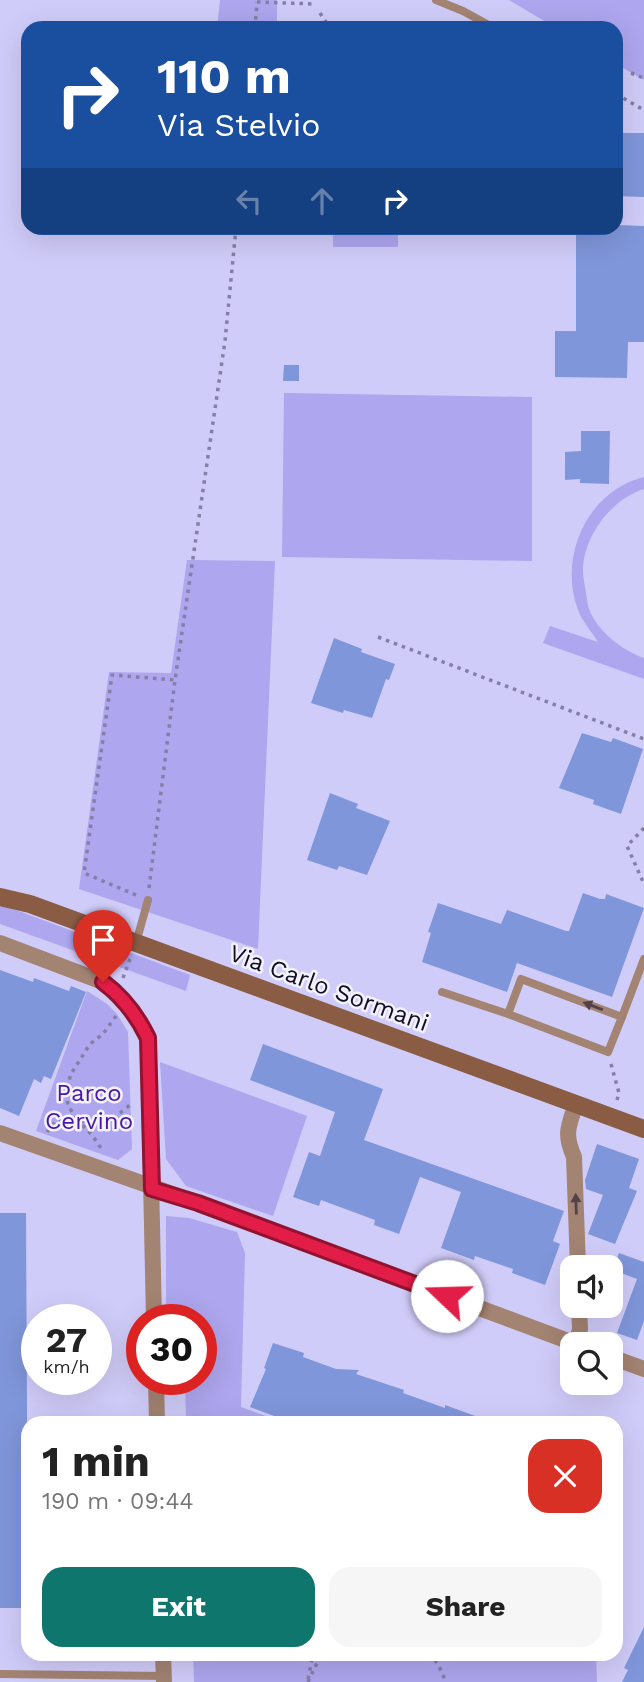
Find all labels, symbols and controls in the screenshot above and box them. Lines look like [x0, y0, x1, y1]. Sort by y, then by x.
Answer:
text: 110 m [157, 47, 291, 105]
icon: right [42, 49, 133, 140]
text: Via Stelvio [157, 106, 320, 144]
icon: left [230, 182, 268, 220]
icon: ahead [303, 182, 341, 220]
icon: right [376, 182, 414, 220]
pin [73, 910, 133, 982]
icon: arrive [84, 921, 122, 959]
street label: Via Carlo Sormani [225, 939, 433, 1037]
one-way arrow [582, 1000, 603, 1011]
park label: Parco Cervino [45, 1079, 133, 1135]
one-way arrow [570, 1192, 581, 1214]
map controls [560, 1255, 623, 1395]
button: sound [560, 1255, 623, 1318]
position arrow [410, 1259, 484, 1333]
speed limit sign: 30 [126, 1304, 217, 1395]
text: 27 [46, 1319, 87, 1361]
button: search [560, 1332, 623, 1395]
text: km/h [43, 1356, 90, 1377]
text: 1 min [42, 1437, 150, 1486]
button: close [528, 1439, 602, 1513]
text: 190 m · 09:44 [42, 1488, 194, 1515]
button: Exit [42, 1567, 315, 1647]
button: Share [329, 1567, 602, 1647]

